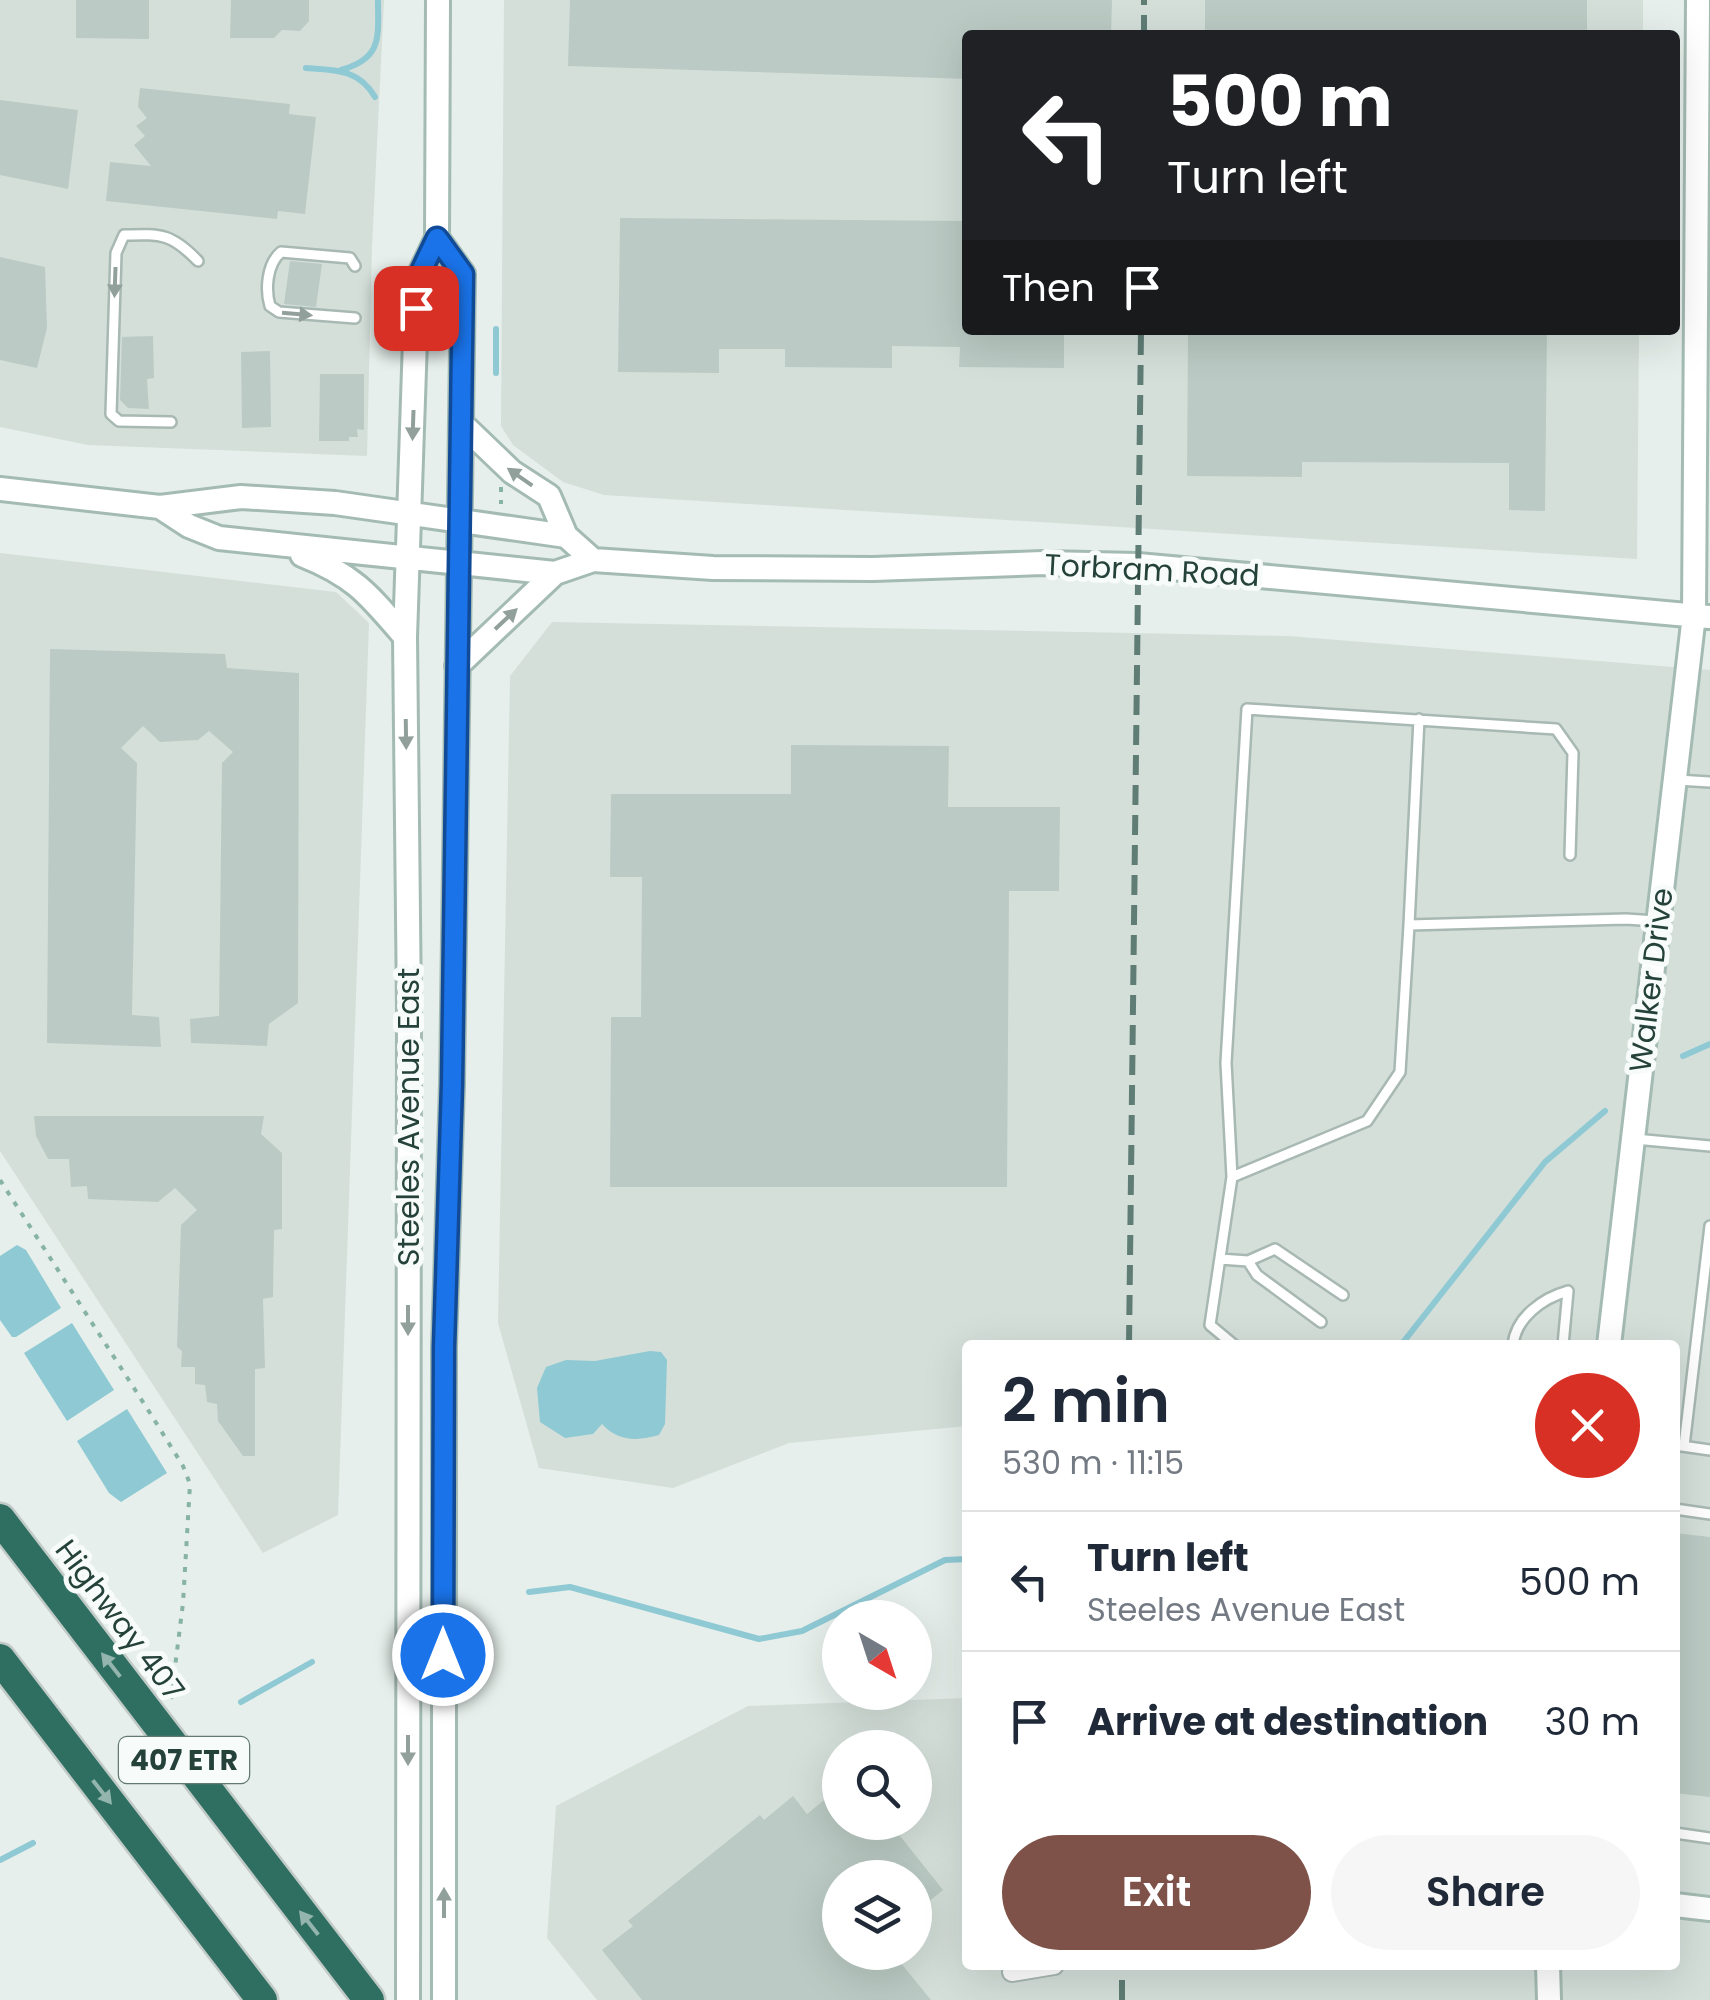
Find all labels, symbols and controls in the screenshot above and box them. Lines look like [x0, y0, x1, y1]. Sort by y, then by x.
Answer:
text: 500 m [1167, 52, 1393, 151]
icon: left [1002, 70, 1132, 200]
text: Turn left [1167, 146, 1348, 209]
icon: arrive [1115, 260, 1170, 315]
text: Then [1002, 261, 1095, 314]
one-way arrow [106, 266, 122, 298]
pin [374, 266, 459, 351]
icon: arrive [389, 281, 444, 336]
one-way arrow [282, 306, 314, 322]
one-way arrow [404, 410, 420, 441]
one-way arrow [507, 468, 534, 487]
street label: Torbram Road [1043, 543, 1261, 597]
one-way arrow [494, 608, 518, 631]
one-way arrow [398, 719, 414, 751]
street label: Walker Drive [1618, 885, 1684, 1075]
street label: Steeles Avenue East [387, 968, 430, 1266]
one-way arrow [400, 1305, 416, 1337]
text: 2 min [1002, 1359, 1170, 1443]
button: close [1535, 1373, 1640, 1478]
text: 530 m · 11:15 [1002, 1440, 1184, 1485]
street label: Highway 407 [45, 1531, 195, 1709]
text: Turn left [1087, 1531, 1249, 1584]
icon: left [1002, 1554, 1057, 1609]
text: 500 m [1519, 1555, 1640, 1608]
text: Steeles Avenue East [1087, 1587, 1405, 1632]
north arrow [822, 1600, 932, 1710]
map controls [822, 1600, 932, 1970]
position arrow [391, 1603, 495, 1707]
one-way arrow [100, 1653, 121, 1679]
icon: arrive [1002, 1694, 1057, 1749]
text: Arrive at destination [1087, 1695, 1488, 1748]
text: 30 m [1544, 1695, 1640, 1748]
button: search [822, 1730, 932, 1840]
one-way arrow [400, 1735, 416, 1767]
road number: 407 ETR [119, 1737, 249, 1783]
one-way arrow [91, 1779, 112, 1805]
button: Exit [1002, 1835, 1311, 1950]
button: Share [1331, 1835, 1640, 1950]
button: layers [822, 1860, 932, 1970]
one-way arrow [436, 1886, 452, 1918]
one-way arrow [299, 1910, 320, 1936]

